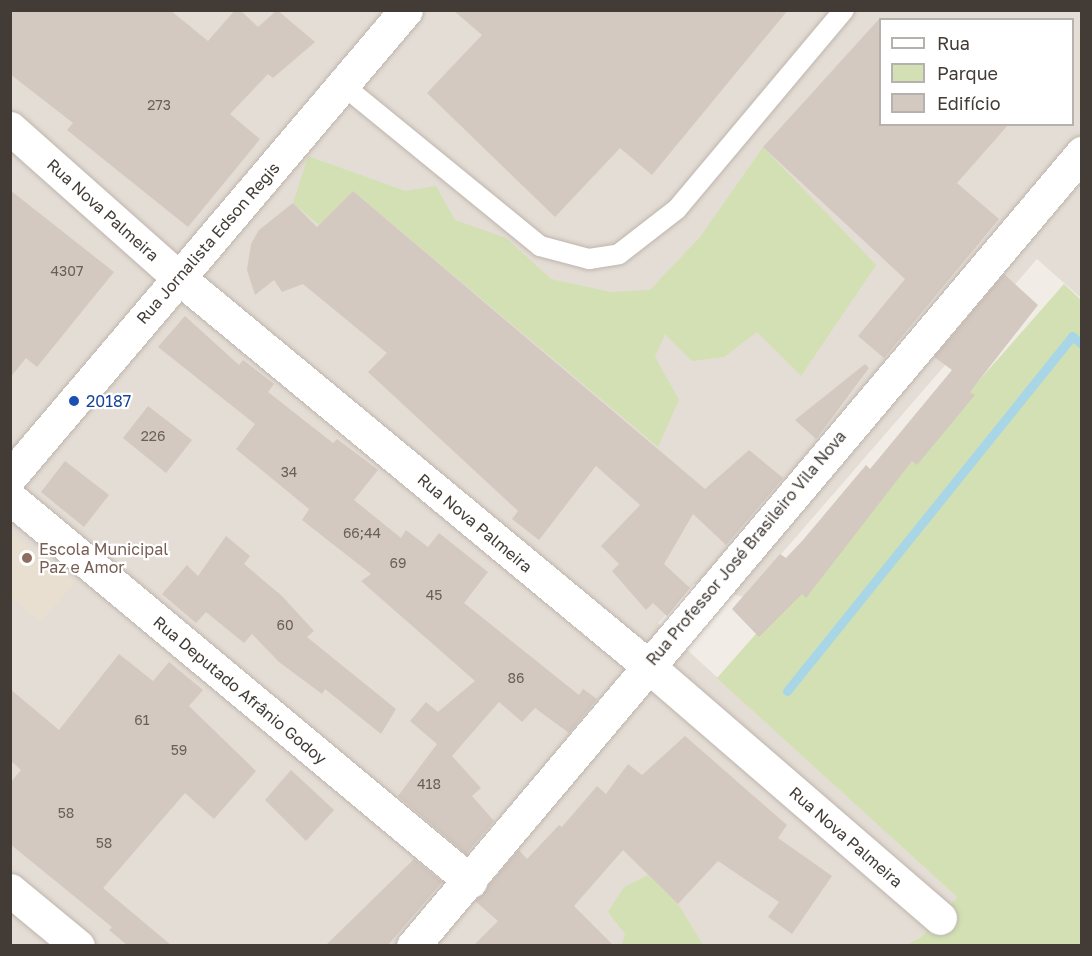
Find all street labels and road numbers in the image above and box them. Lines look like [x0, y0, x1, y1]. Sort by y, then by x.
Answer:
street label: Rua Nova Palmeira [43, 155, 163, 265]
street label: Rua Jornalista Edson Regis [132, 158, 284, 328]
street label: Rua Professor José Brasileiro Vila Nova [642, 427, 850, 669]
street label: Rua Nova Palmeira [414, 470, 536, 576]
street label: Rua Deputado Afrânio Godoy [149, 612, 331, 768]
street label: Rua Nova Palmeira [786, 783, 906, 891]

